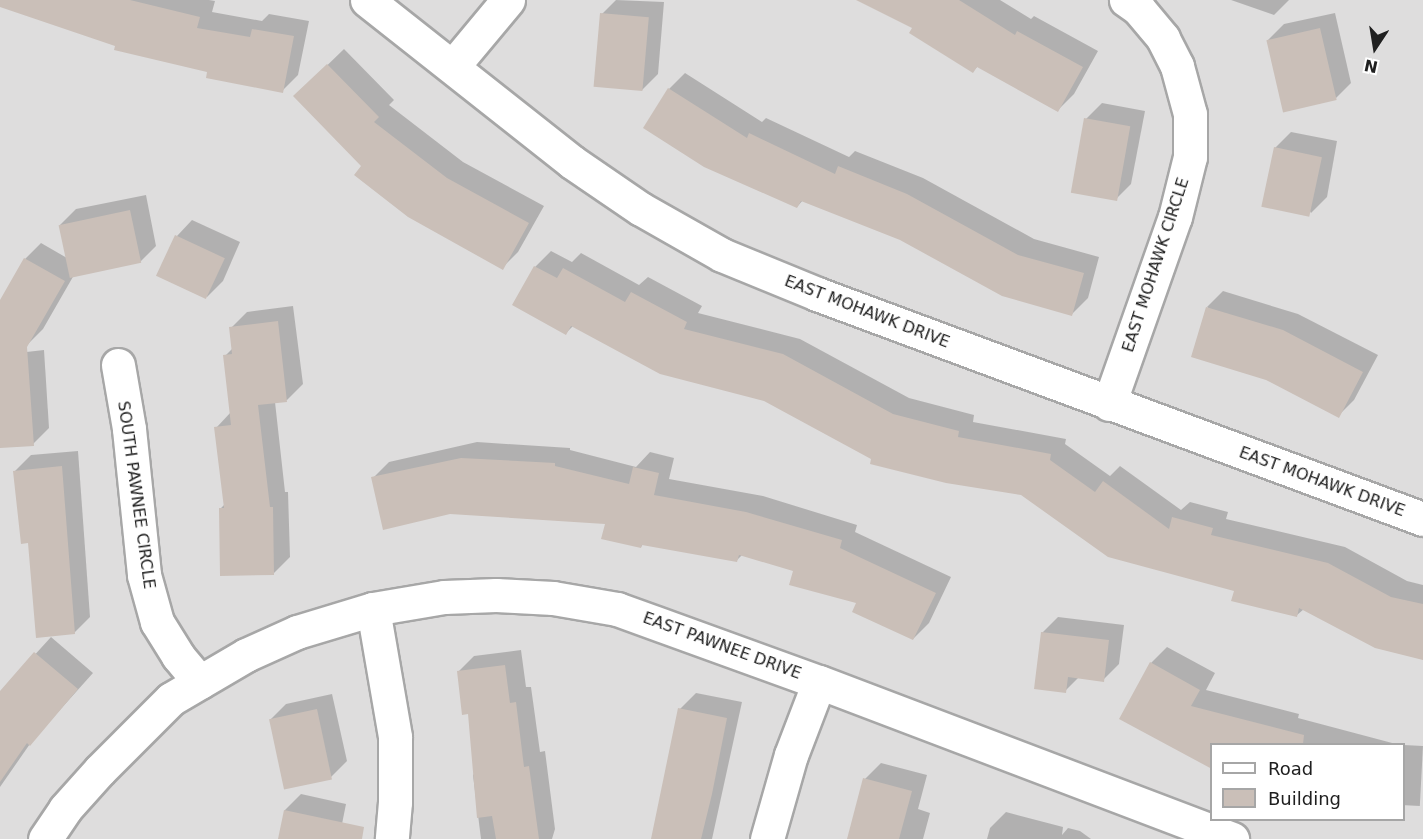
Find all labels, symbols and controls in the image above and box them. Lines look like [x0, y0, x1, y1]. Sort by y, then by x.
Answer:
north arrow [1345, 18, 1405, 78]
text: N [1363, 55, 1380, 77]
street label: EAST MOHAWK CIRCLE [1119, 175, 1193, 355]
street label: EAST MOHAWK DRIVE [782, 272, 952, 352]
street label: SOUTH PAWNEE CIRCLE [113, 400, 159, 590]
street label: EAST MOHAWK DRIVE [1236, 443, 1408, 521]
street label: EAST PAWNEE DRIVE [640, 608, 804, 684]
legend [1210, 743, 1405, 821]
text: Road [1268, 758, 1313, 779]
text: Building [1268, 788, 1341, 809]

